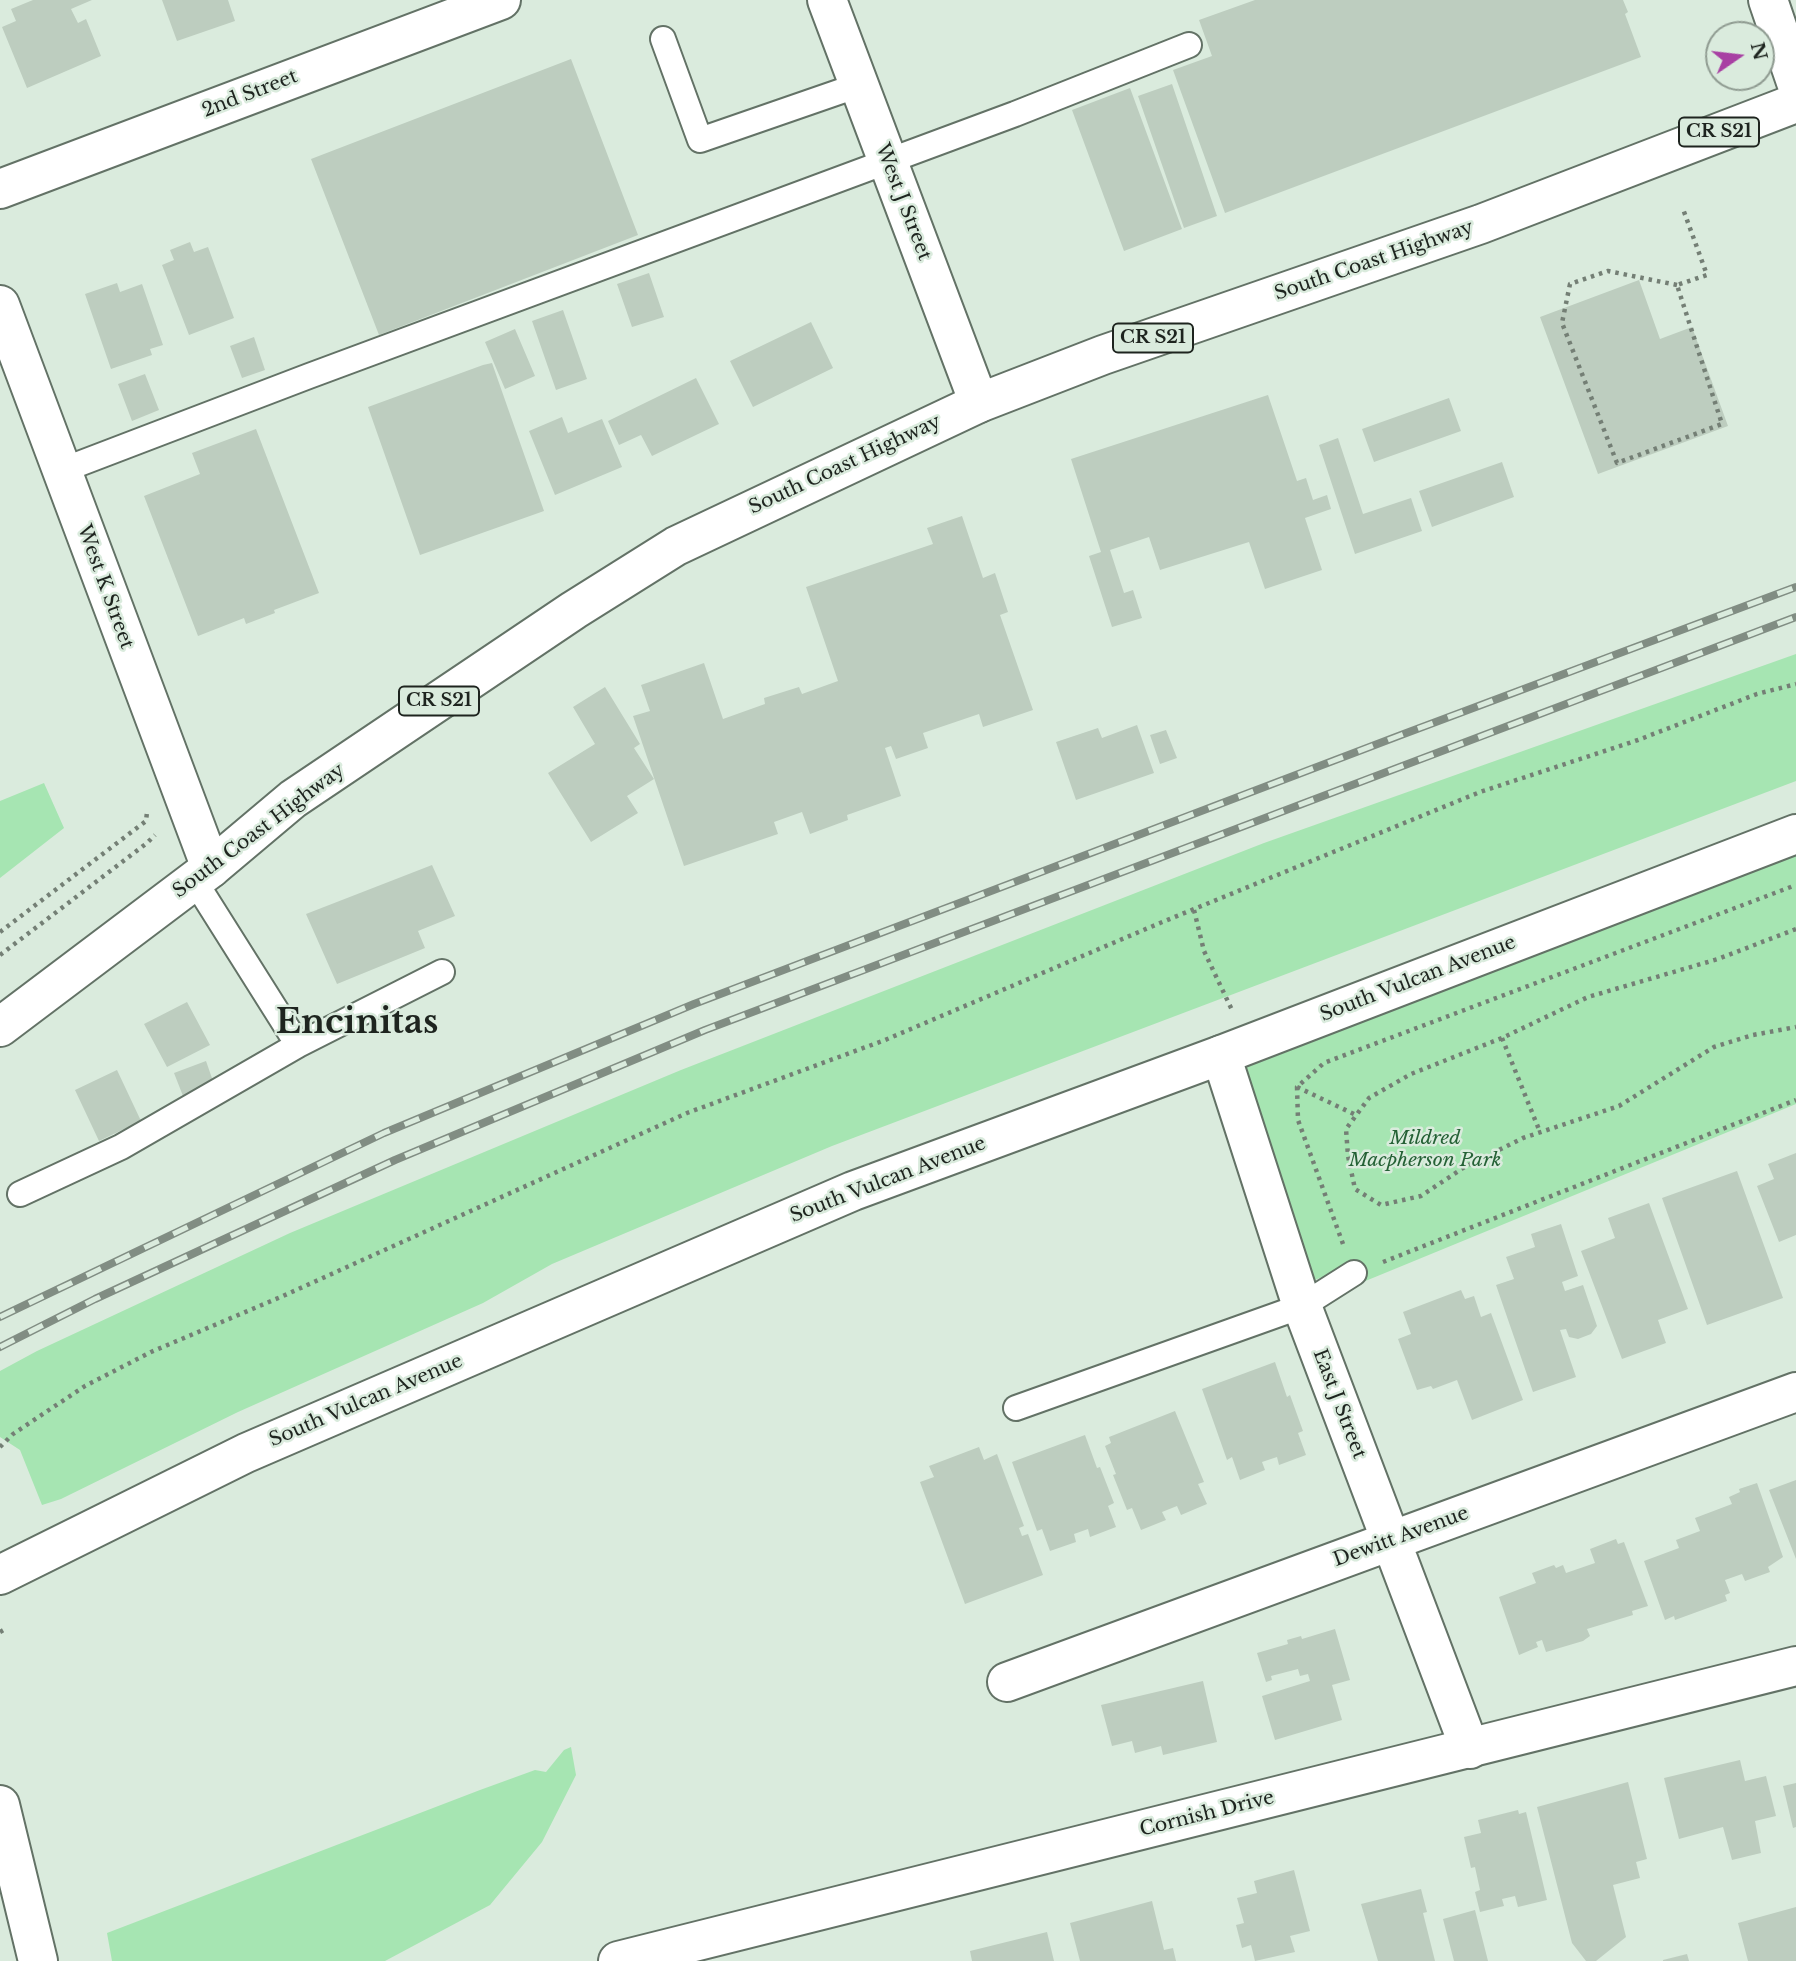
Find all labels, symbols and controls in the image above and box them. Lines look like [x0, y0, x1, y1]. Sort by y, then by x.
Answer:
north arrow [1705, 21, 1775, 91]
text: N [1746, 40, 1772, 63]
street label: 2nd Street [199, 65, 301, 123]
road number: CR S21 [1679, 118, 1759, 146]
street label: West J Street [870, 140, 936, 264]
street label: South Coast Highway [1271, 216, 1477, 306]
road number: CR S21 [1113, 324, 1193, 352]
street label: South Coast Highway [745, 411, 945, 519]
street label: West K Street [72, 522, 138, 652]
road number: CR S21 [399, 686, 479, 716]
street label: South Coast Highway [169, 759, 349, 903]
street label: South Vulcan Avenue [1317, 931, 1519, 1027]
district label: Encinitas [276, 1004, 438, 1044]
park label: Mildred Macpherson Park [1349, 1128, 1501, 1172]
street label: South Vulcan Avenue [787, 1132, 989, 1228]
street label: East J Street [1308, 1346, 1370, 1462]
street label: South Vulcan Avenue [266, 1350, 466, 1452]
street label: Dewitt Avenue [1330, 1502, 1472, 1572]
street label: Cornish Drive [1137, 1786, 1277, 1842]

